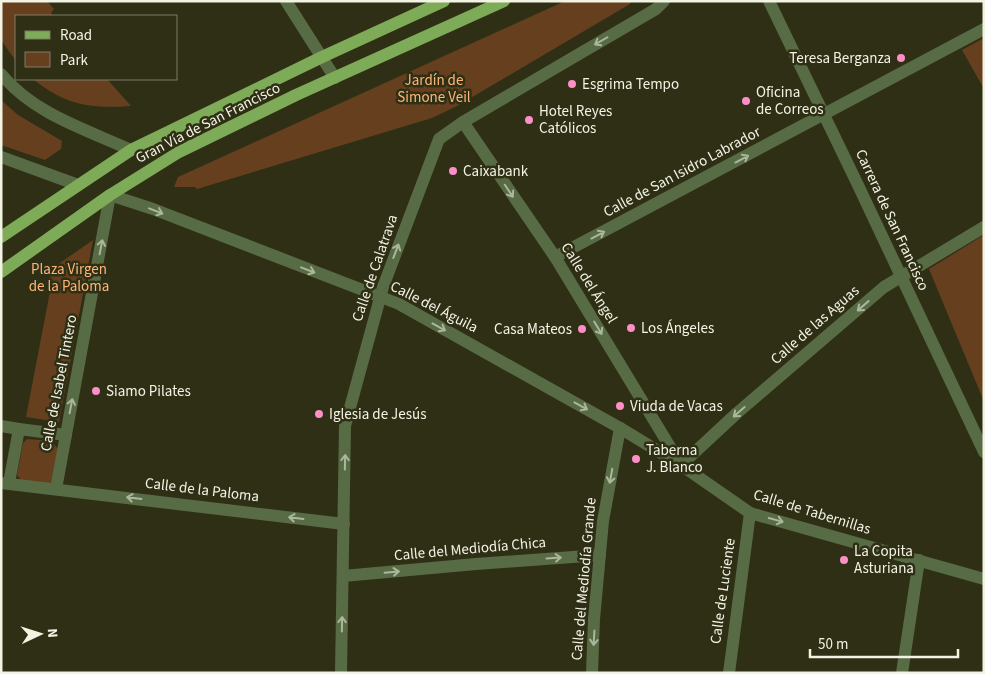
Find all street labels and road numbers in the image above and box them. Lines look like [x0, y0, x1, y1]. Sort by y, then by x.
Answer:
street label: Gran Vía de San Francisco [132, 77, 284, 169]
street label: Calle de San Isidro Labrador [600, 121, 765, 222]
street label: Carrera de San Francisco [850, 146, 934, 294]
street label: Calle de Calatrava [347, 212, 403, 324]
street label: Calle del Ángel [556, 239, 622, 328]
street label: Calle del Águila [387, 276, 481, 338]
street label: Calle de las Aguas [766, 281, 864, 369]
street label: Calle de Isabel Tintero [35, 313, 83, 453]
street label: Calle de la Paloma [144, 473, 260, 507]
street label: Calle de Tabernillas [751, 484, 873, 540]
street label: Calle del Mediodía Grande [566, 497, 602, 661]
street label: Calle del Mediodía Chica [393, 532, 547, 566]
street label: Calle de Luciente [705, 537, 741, 645]

